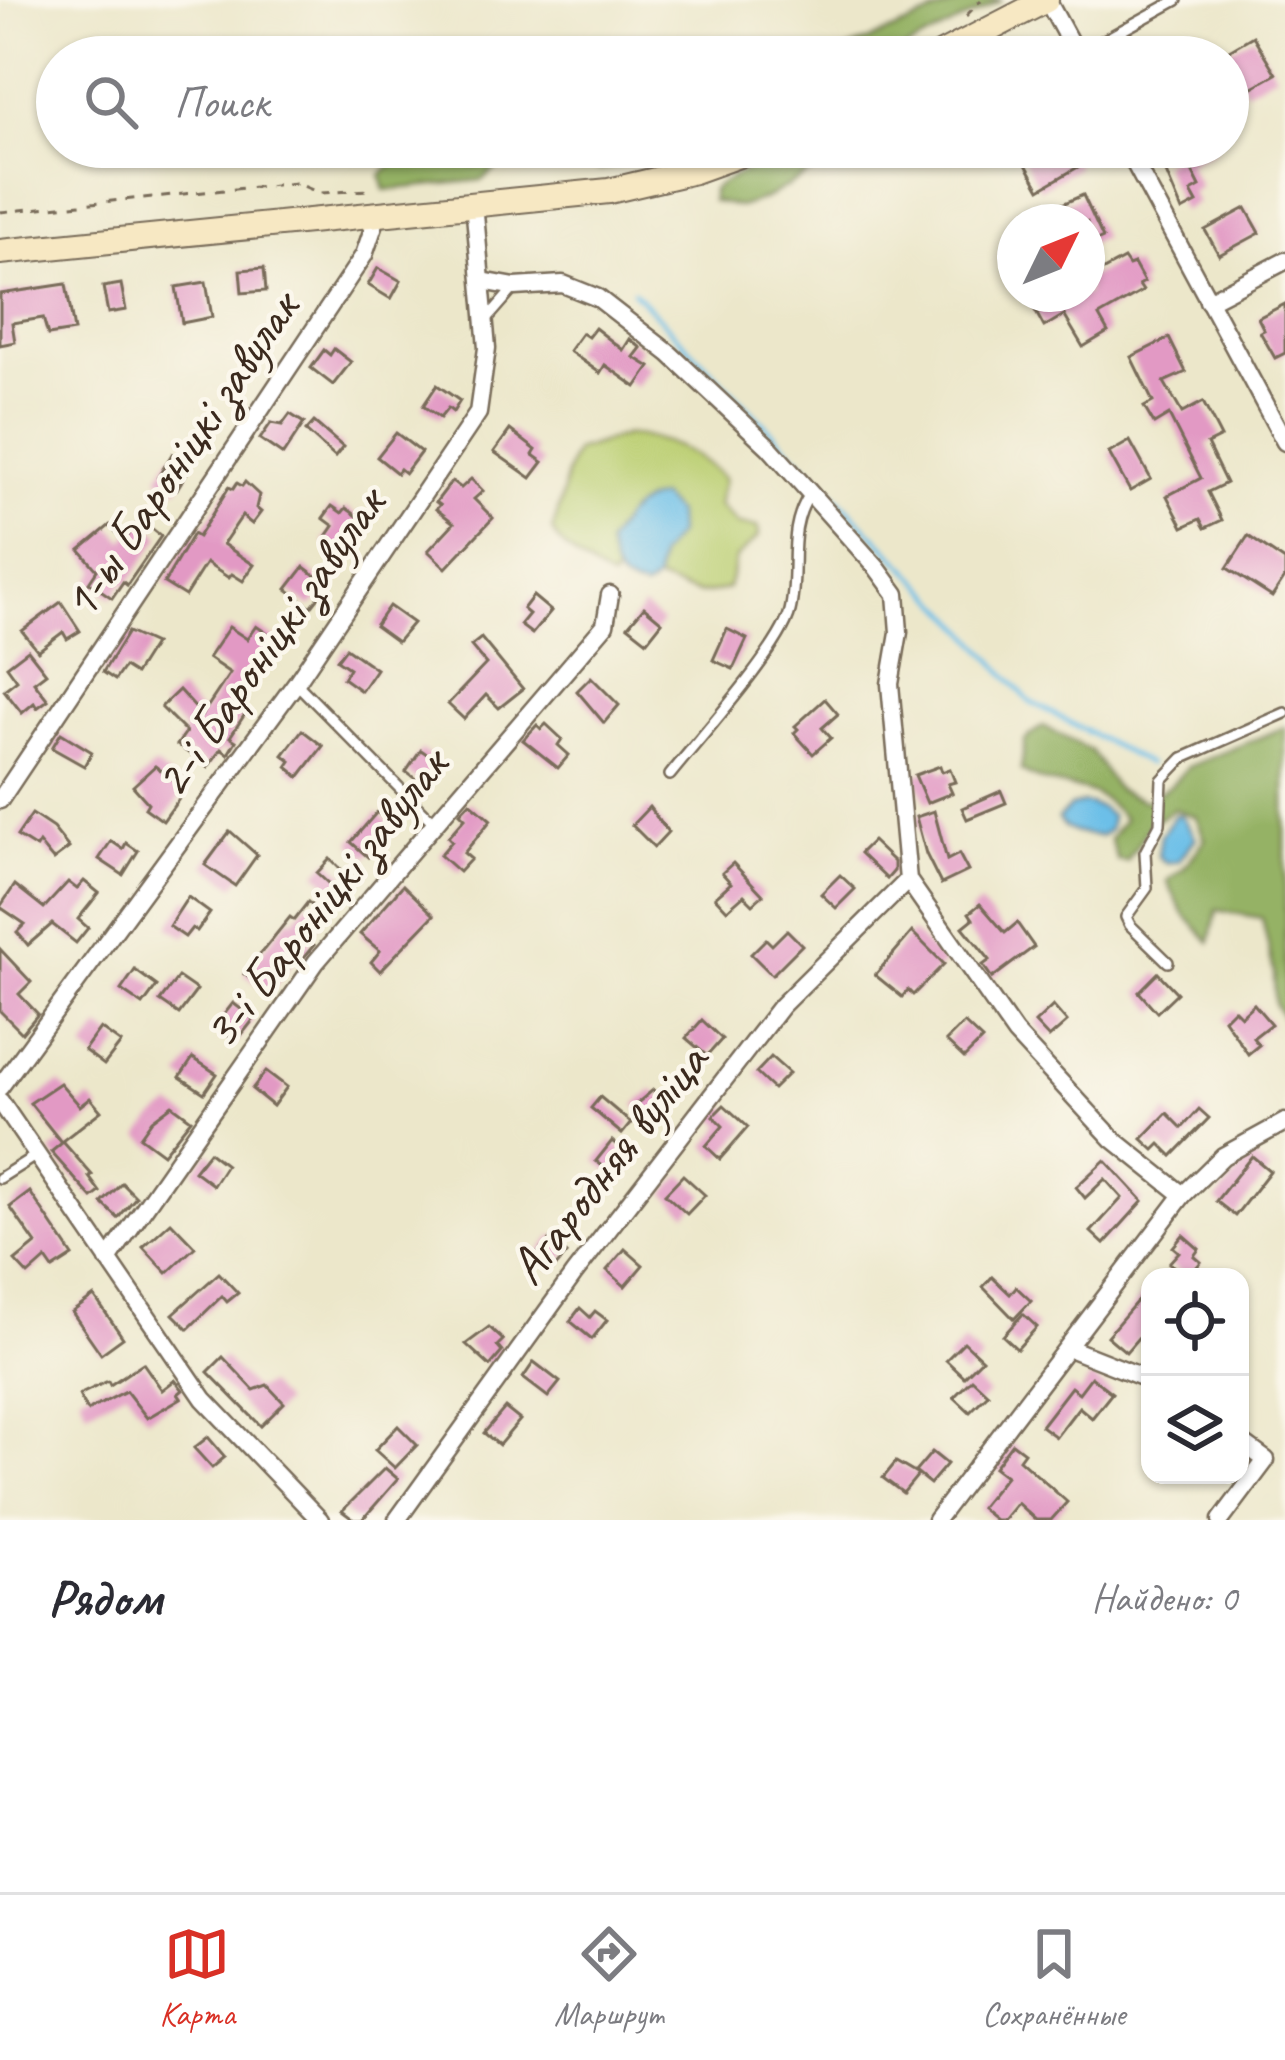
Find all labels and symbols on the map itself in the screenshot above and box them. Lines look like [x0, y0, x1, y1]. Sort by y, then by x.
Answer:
north arrow [997, 204, 1105, 312]
street label: 1-ы Бароніцкі завулак [47, 276, 315, 631]
street label: 2-і Бароніцкі завулак [139, 472, 402, 809]
street label: 3-і Бароніцкі завулак [188, 732, 465, 1061]
street label: Агародняя вуліца [494, 1028, 724, 1297]

